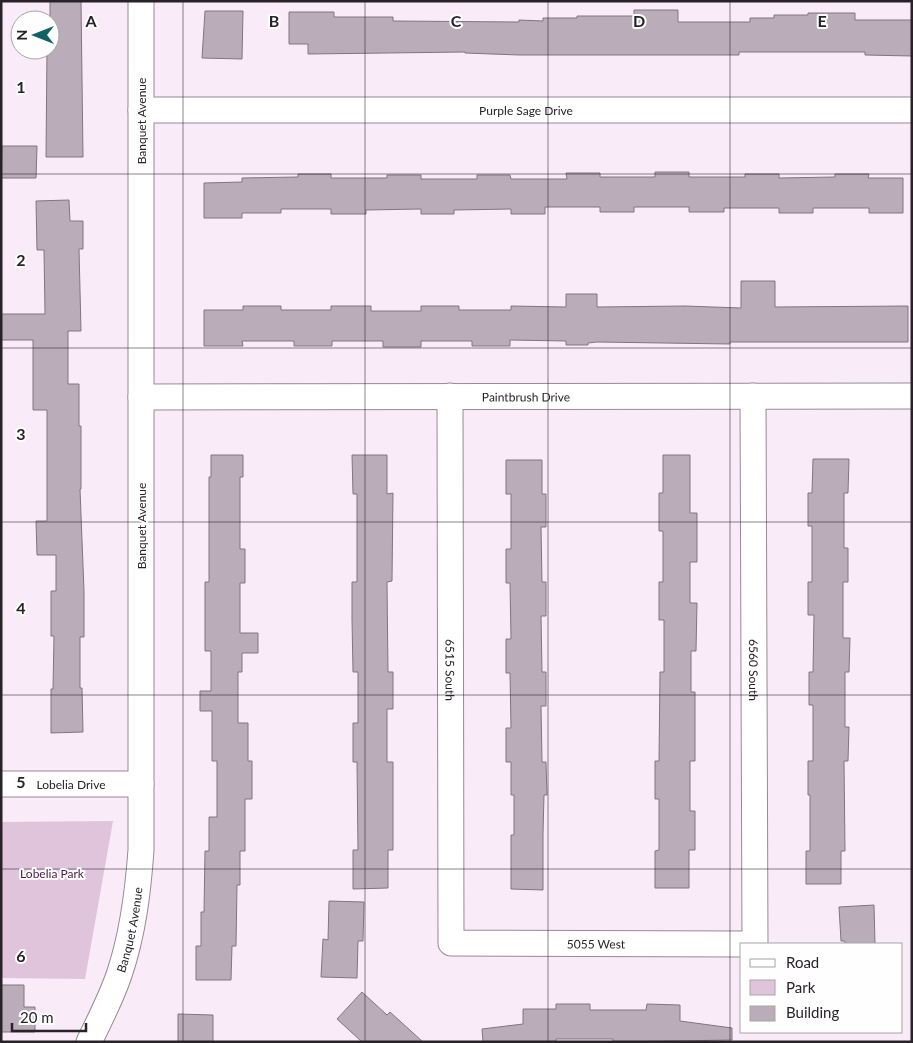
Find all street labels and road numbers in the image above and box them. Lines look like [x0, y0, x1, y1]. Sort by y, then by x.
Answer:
street label: Banquet Avenue [134, 78, 149, 164]
street label: Purple Sage Drive [479, 103, 573, 118]
street label: Paintbrush Drive [482, 389, 570, 404]
street label: Banquet Avenue [134, 483, 149, 569]
street label: 6515 South [443, 639, 458, 701]
street label: 6560 South [746, 639, 762, 701]
street label: Lobelia Drive [36, 777, 106, 792]
street label: Banquet Avenue [113, 886, 145, 974]
street label: 5055 West [567, 936, 626, 951]

